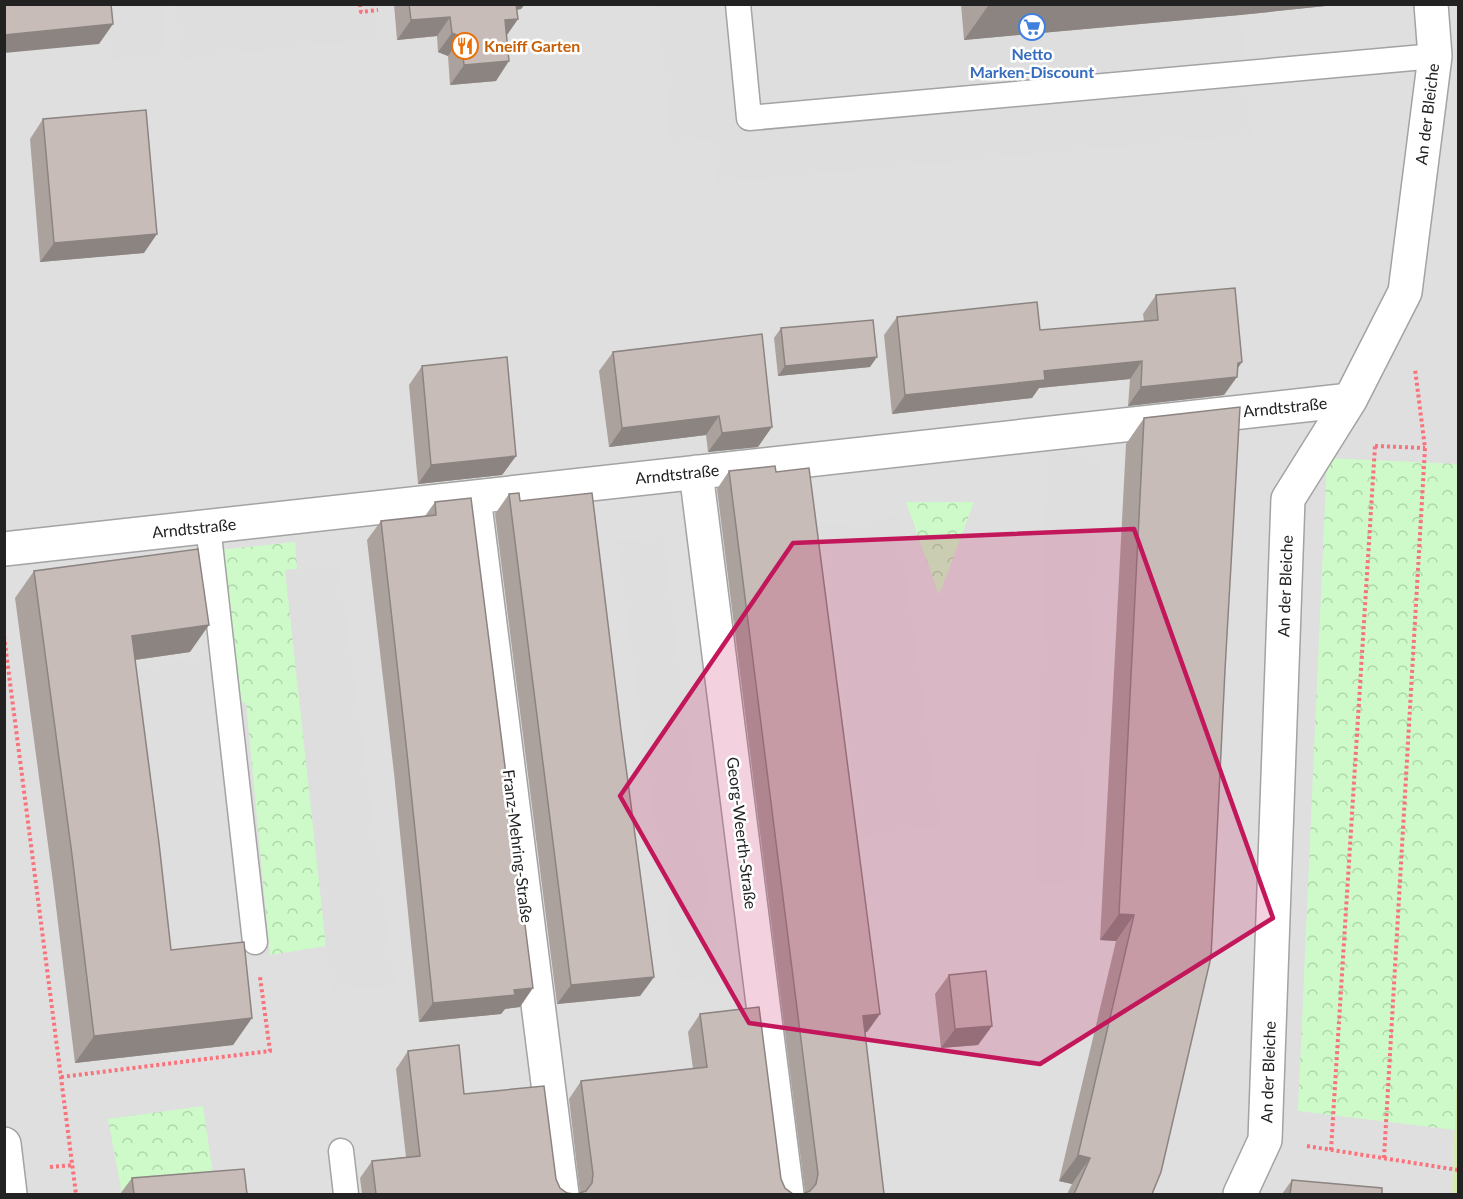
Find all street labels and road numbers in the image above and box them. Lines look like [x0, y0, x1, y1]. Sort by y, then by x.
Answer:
street label: An der Bleiche [1411, 62, 1442, 166]
street label: Arndtstraße [1242, 393, 1328, 420]
street label: Arndtstraße [634, 460, 720, 487]
street label: Arndtstraße [151, 514, 237, 541]
street label: An der Bleiche [1273, 535, 1296, 637]
street label: Georg-Weerth-Straße [724, 756, 761, 910]
street label: Franz-Mehring-Straße [500, 768, 537, 924]
street label: An der Bleiche [1256, 1021, 1279, 1123]

